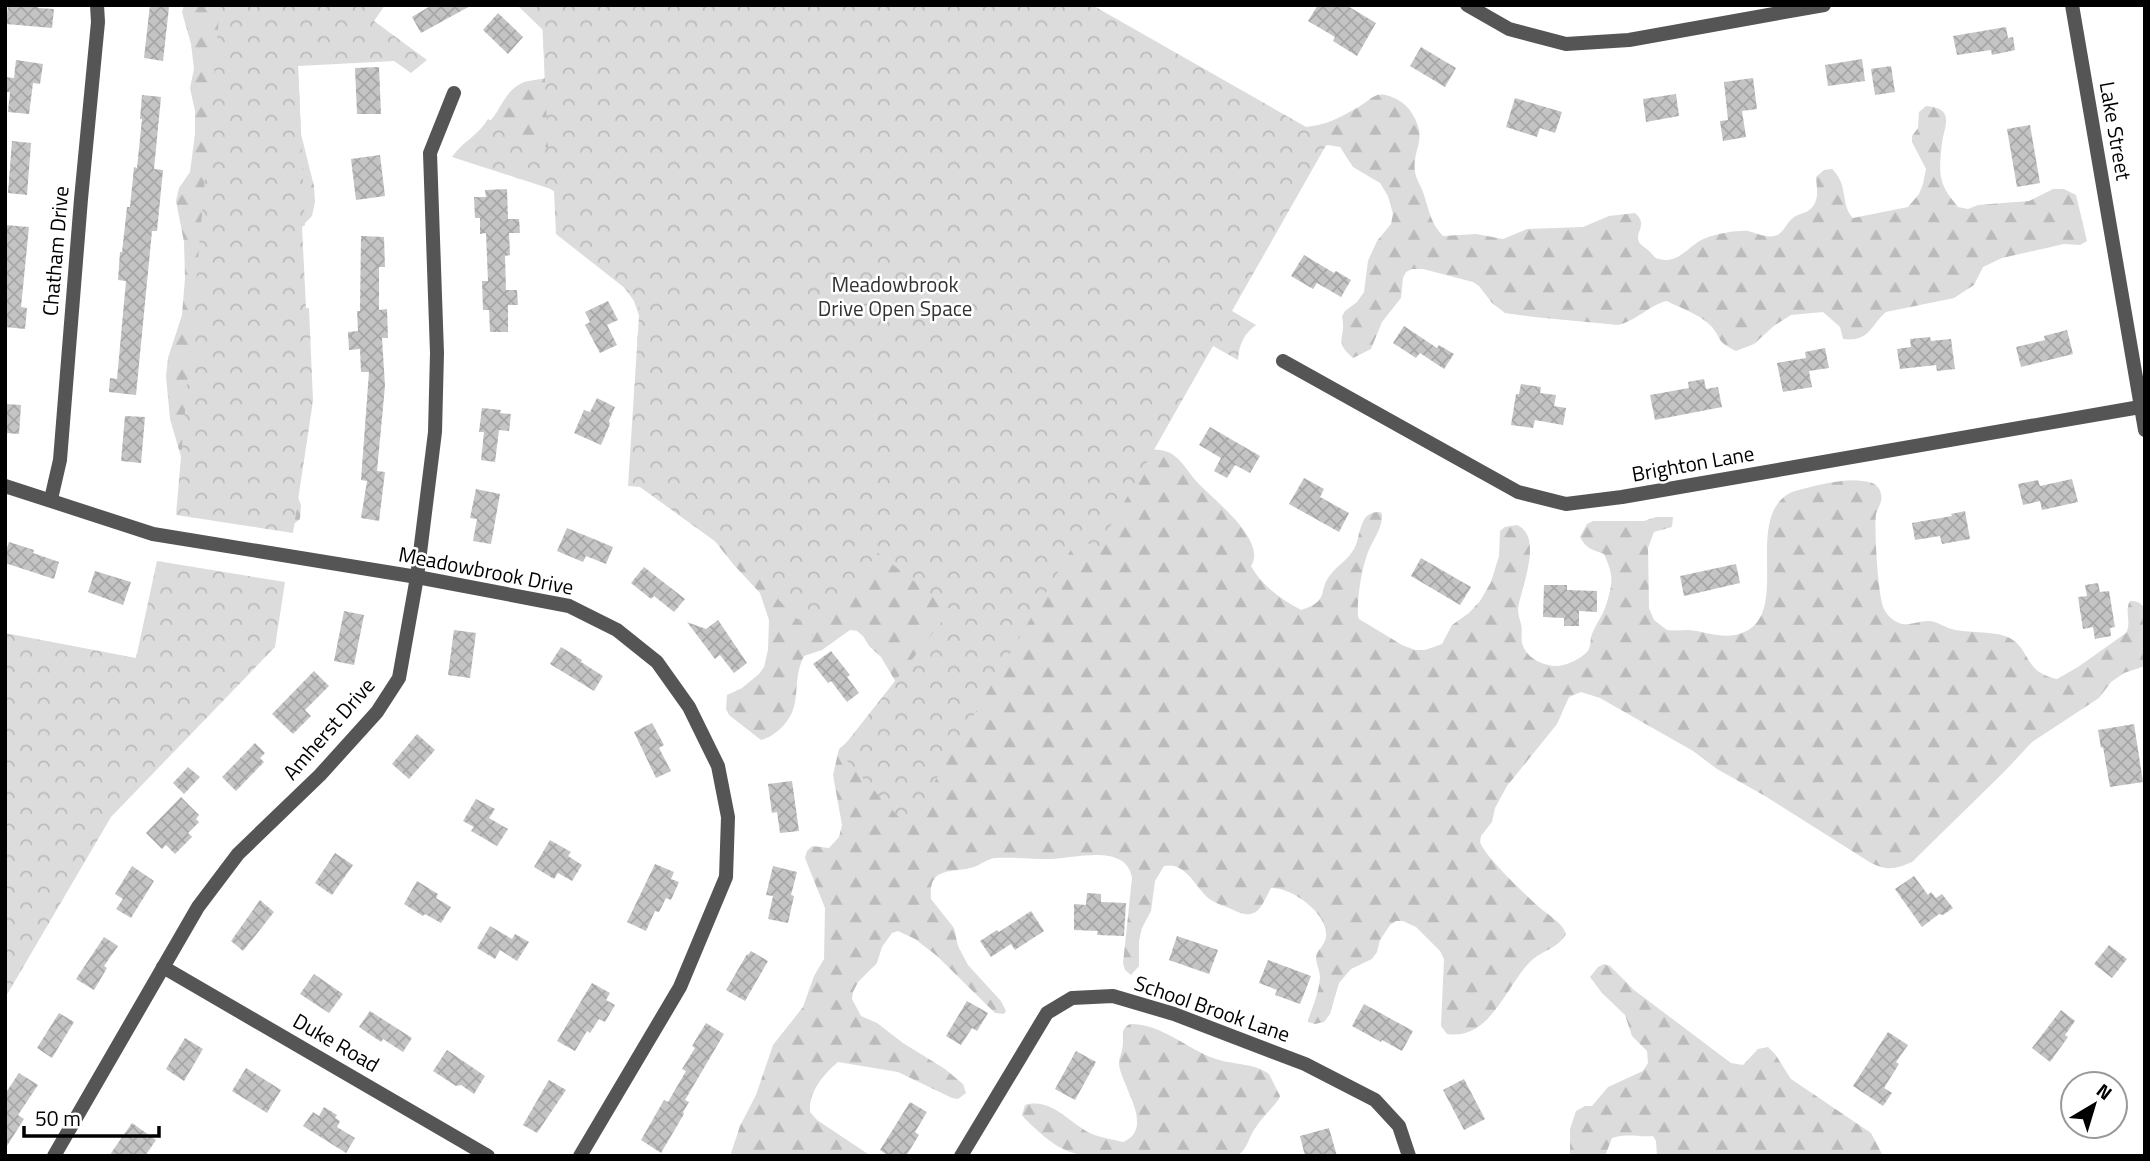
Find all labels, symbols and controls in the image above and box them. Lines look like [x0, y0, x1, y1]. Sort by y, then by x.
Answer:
street label: Lake Street [2092, 79, 2141, 183]
street label: Chatham Drive [33, 185, 77, 317]
park label: Meadowbrook Drive Open Space [818, 268, 972, 324]
street label: Brighton Lane [1629, 437, 1756, 490]
street label: Meadowbrook Drive [396, 537, 576, 603]
street label: Amherst Drive [275, 670, 382, 787]
street label: School Brook Lane [1130, 966, 1294, 1050]
street label: Duke Road [287, 1004, 386, 1080]
north arrow [2059, 1070, 2129, 1140]
text: N [2091, 1076, 2119, 1107]
scale bar [24, 1094, 159, 1138]
text: 50 m [35, 1102, 81, 1134]

